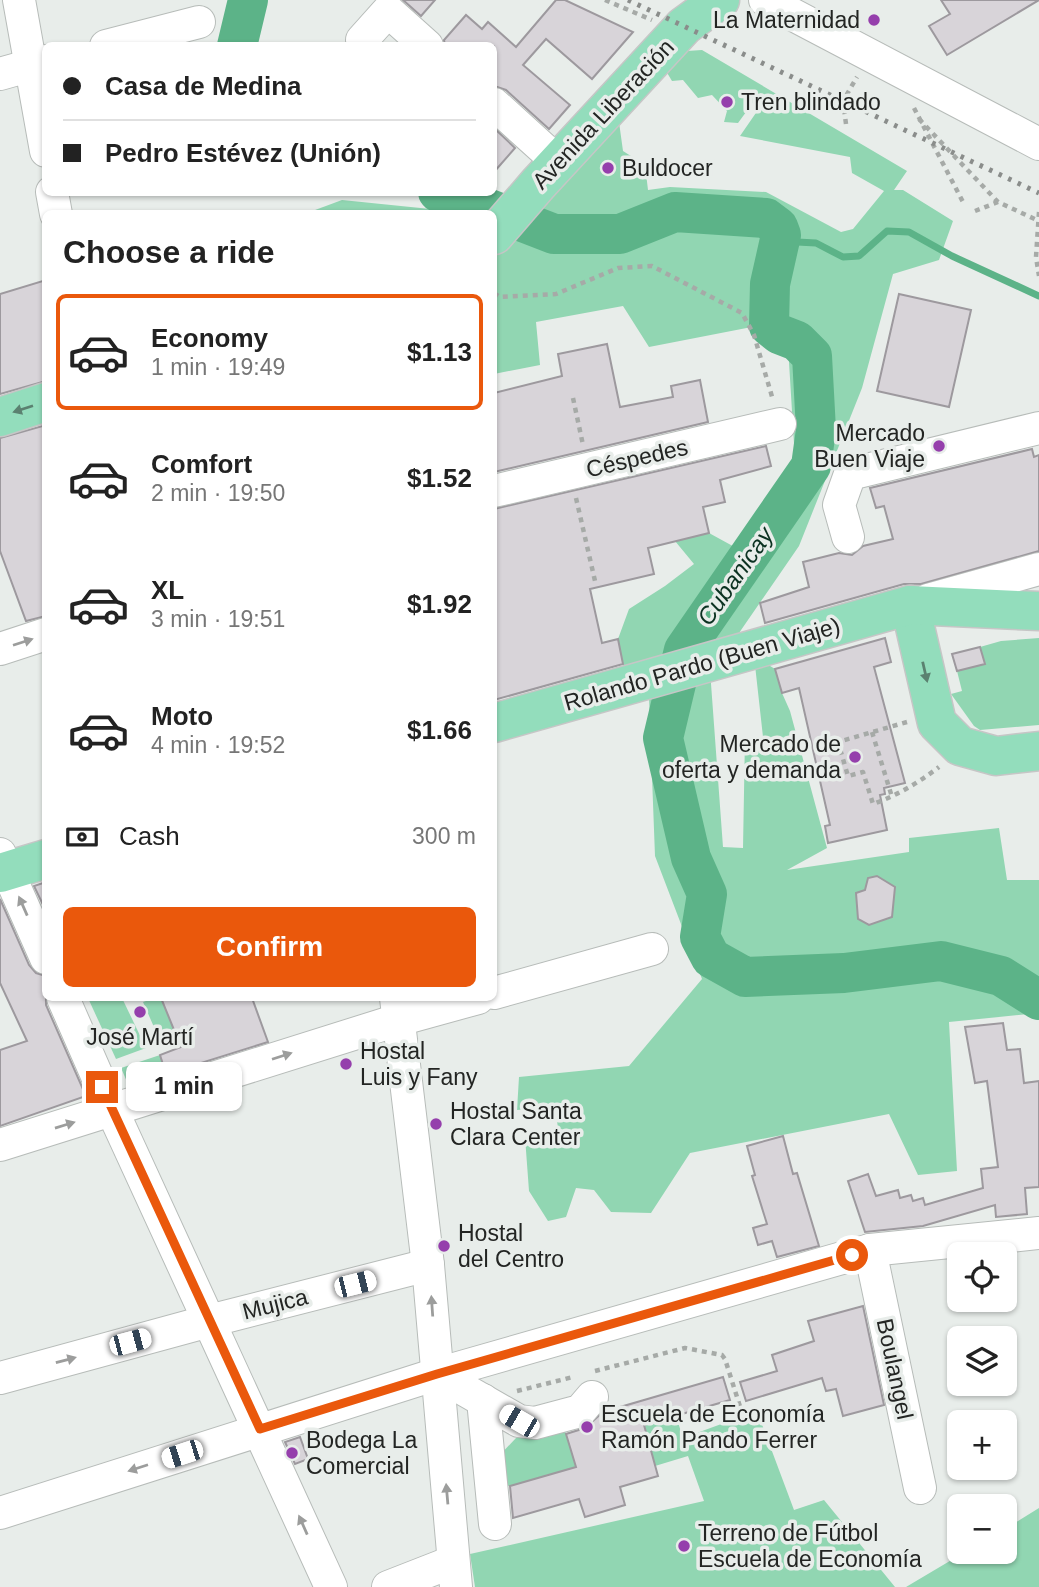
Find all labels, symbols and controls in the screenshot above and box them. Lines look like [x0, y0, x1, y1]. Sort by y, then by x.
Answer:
place label: La Maternidad [713, 7, 860, 33]
marker: La Maternidad [866, 12, 882, 28]
street label: Avenida Liberación [527, 34, 679, 194]
text: Casa de Medina [105, 71, 302, 101]
place label: Tren blindado [741, 89, 881, 115]
marker: Tren blindado [719, 94, 735, 110]
text: Pedro Estévez (Unión) [105, 138, 381, 168]
place label: Buldocer [622, 155, 713, 181]
marker: Buldocer [600, 160, 616, 176]
text: Choose a ride [63, 234, 275, 270]
icon: car [67, 321, 130, 384]
text: Economy [151, 323, 268, 353]
text: $1.13 [407, 337, 472, 367]
text: 1 min · 19:49 [151, 354, 285, 380]
one-way arrow [12, 404, 33, 415]
place label: Mercado Buen Viaje [814, 420, 925, 472]
street label: Céspedes [584, 434, 690, 482]
marker: Mercado Buen Viaje [931, 438, 947, 454]
icon: car [67, 447, 130, 510]
text: Comfort [151, 449, 252, 479]
text: $1.52 [407, 463, 472, 493]
text: 2 min · 19:50 [151, 480, 285, 506]
water label: Cubanicay [691, 520, 780, 630]
icon: car [67, 573, 130, 636]
text: XL [151, 575, 184, 605]
text: $1.92 [407, 589, 472, 619]
text: 3 min · 19:51 [151, 606, 285, 632]
street label: Rolando Pardo (Buen Viaje) [561, 612, 843, 716]
one-way arrow [12, 636, 33, 646]
one-way arrow [920, 661, 931, 683]
icon: car [67, 699, 130, 762]
text: Moto [151, 701, 213, 731]
text: $1.66 [407, 715, 472, 745]
place label: Mercado de oferta y demanda [662, 731, 841, 783]
text: 4 min · 19:52 [151, 732, 285, 758]
marker: Mercado de oferta y demanda [847, 749, 863, 765]
icon: cash [63, 818, 101, 856]
text: Cash [119, 821, 180, 851]
text: 300 m [412, 823, 476, 849]
one-way arrow [17, 896, 29, 916]
button: Confirm [63, 907, 476, 987]
marker: José Martí [132, 1004, 148, 1020]
place label: José Martí [86, 1024, 194, 1050]
place label: Hostal Luis y Fany [360, 1038, 478, 1090]
one-way arrow [272, 1051, 293, 1061]
marker: Hostal Luis y Fany [338, 1056, 354, 1072]
callout: 1 min [126, 1062, 242, 1112]
route end [86, 1071, 118, 1103]
text: 1 min [154, 1073, 214, 1099]
place label: Hostal Santa Clara Center [450, 1098, 582, 1150]
marker: Hostal Santa Clara Center [428, 1116, 444, 1132]
one-way arrow [55, 1119, 76, 1129]
place label: Hostal del Centro [458, 1220, 564, 1272]
marker: Hostal del Centro [436, 1238, 452, 1254]
route start [836, 1239, 868, 1271]
map controls [947, 1242, 1017, 1564]
button: locate [947, 1242, 1017, 1312]
car [333, 1269, 378, 1299]
street label: Mujica [240, 1283, 311, 1325]
one-way arrow [426, 1295, 437, 1317]
street label: Boulangel [872, 1316, 918, 1422]
car [107, 1326, 154, 1358]
button: layers [947, 1326, 1017, 1396]
one-way arrow [55, 1354, 77, 1365]
car [496, 1401, 543, 1441]
place label: Escuela de Economía Ramón Pando Ferrer [601, 1401, 825, 1453]
button: + [947, 1410, 1017, 1480]
marker: Escuela de Economía Ramón Pando Ferrer [579, 1419, 595, 1435]
place label: Bodega La Comercial [306, 1427, 417, 1479]
car [159, 1438, 206, 1470]
marker: Bodega La Comercial [284, 1445, 300, 1461]
one-way arrow [127, 1464, 148, 1474]
one-way arrow [441, 1483, 452, 1505]
button: − [947, 1494, 1017, 1564]
one-way arrow [297, 1515, 309, 1535]
place label: Terreno de Fútbol Escuela de Economía [698, 1520, 922, 1572]
marker: Terreno de Fútbol Escuela de Economía [676, 1538, 692, 1554]

